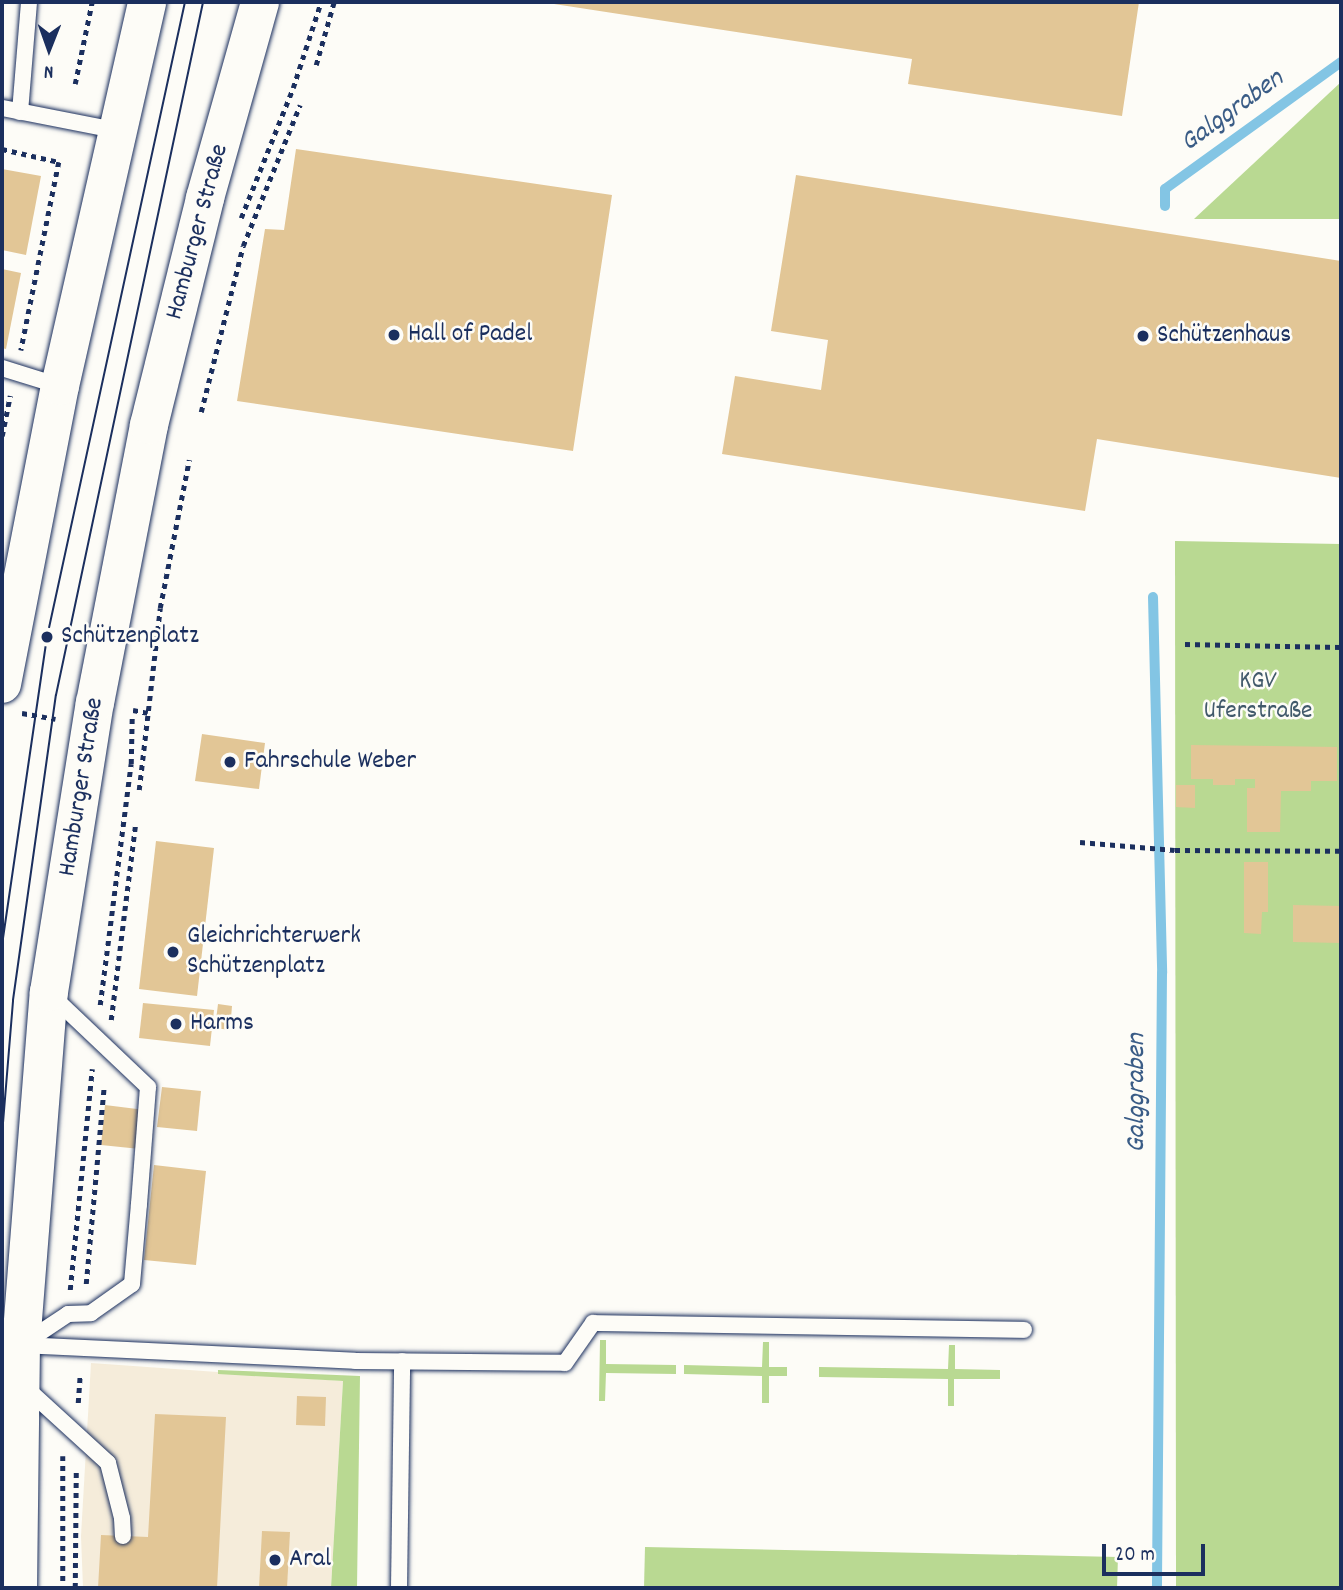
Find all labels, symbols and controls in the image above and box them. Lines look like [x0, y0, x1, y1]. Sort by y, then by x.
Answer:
north arrow [14, 14, 84, 84]
text: N [44, 57, 54, 84]
water label: Galggraben [1175, 63, 1291, 161]
street label: Hamburger Straße [160, 141, 236, 323]
place label: Hall of Padel [408, 319, 532, 351]
place label: Schützenhaus [1157, 320, 1291, 352]
marker: Hall of Padel [386, 327, 402, 343]
marker: Schützenhaus [1135, 328, 1151, 344]
place label: Schützenplatz [61, 621, 199, 653]
marker: Schützenplatz [39, 629, 55, 645]
park label: KGV Uferstraße [1204, 666, 1312, 728]
street label: Hamburger Straße [52, 695, 112, 879]
place label: Fahrschule Weber [244, 746, 416, 778]
marker: Fahrschule Weber [222, 754, 238, 770]
place label: Gleichrichterwerk Schützenplatz [187, 921, 361, 982]
marker: Gleichrichterwerk Schützenplatz [165, 944, 181, 960]
place label: Harms [190, 1008, 254, 1040]
marker: Harms [168, 1016, 184, 1032]
water label: Galggraben [1121, 1033, 1155, 1153]
scale bar [1105, 1530, 1208, 1574]
text: 20 m [1115, 1541, 1155, 1571]
place label: Aral [289, 1544, 331, 1576]
marker: Aral [267, 1552, 283, 1568]

